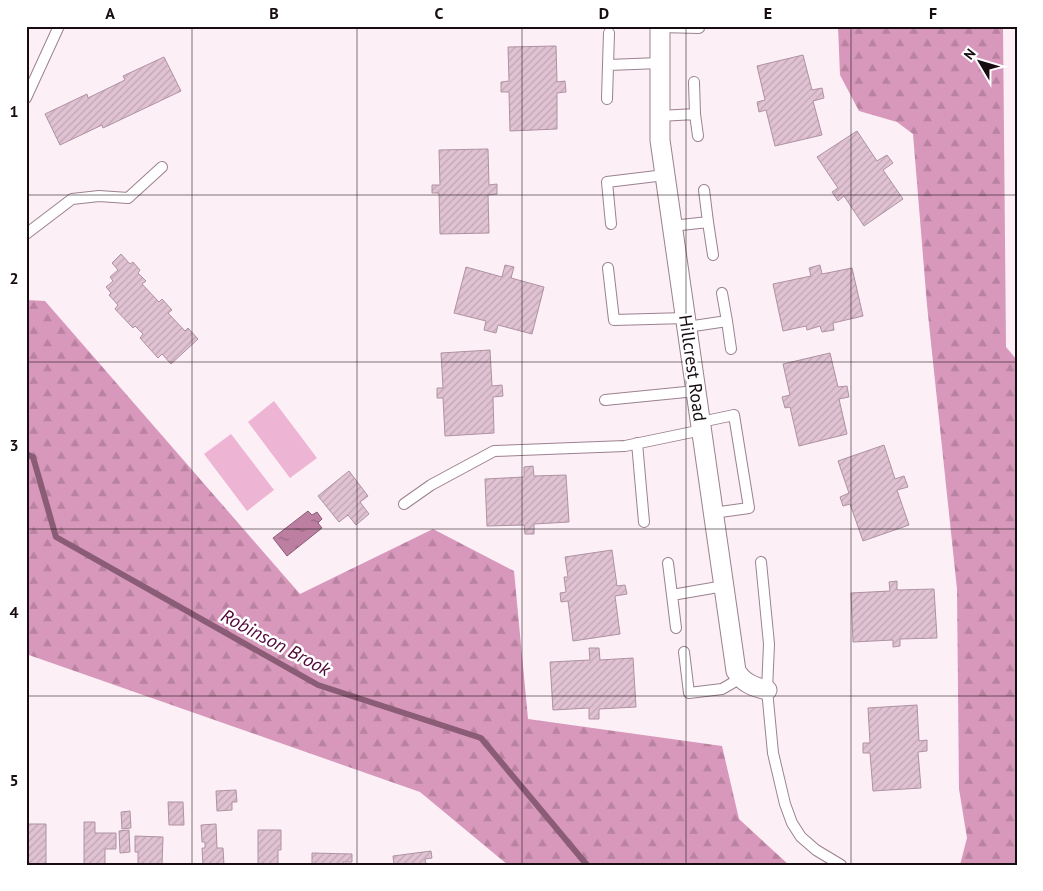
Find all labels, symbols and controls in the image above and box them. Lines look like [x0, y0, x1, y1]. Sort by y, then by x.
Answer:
text: A [105, 3, 115, 23]
text: B [269, 3, 279, 23]
text: C [435, 3, 444, 23]
text: D [599, 3, 609, 23]
text: E [764, 3, 772, 23]
text: F [929, 3, 937, 23]
north arrow [956, 38, 1006, 88]
text: N [960, 45, 980, 63]
text: 1 [9, 101, 19, 121]
text: 2 [9, 268, 19, 288]
street label: Hillcrest Road [674, 313, 712, 423]
text: 3 [9, 435, 19, 455]
text: 4 [9, 602, 19, 622]
water label: Robinson Brook [217, 603, 336, 682]
text: 5 [9, 770, 19, 790]

